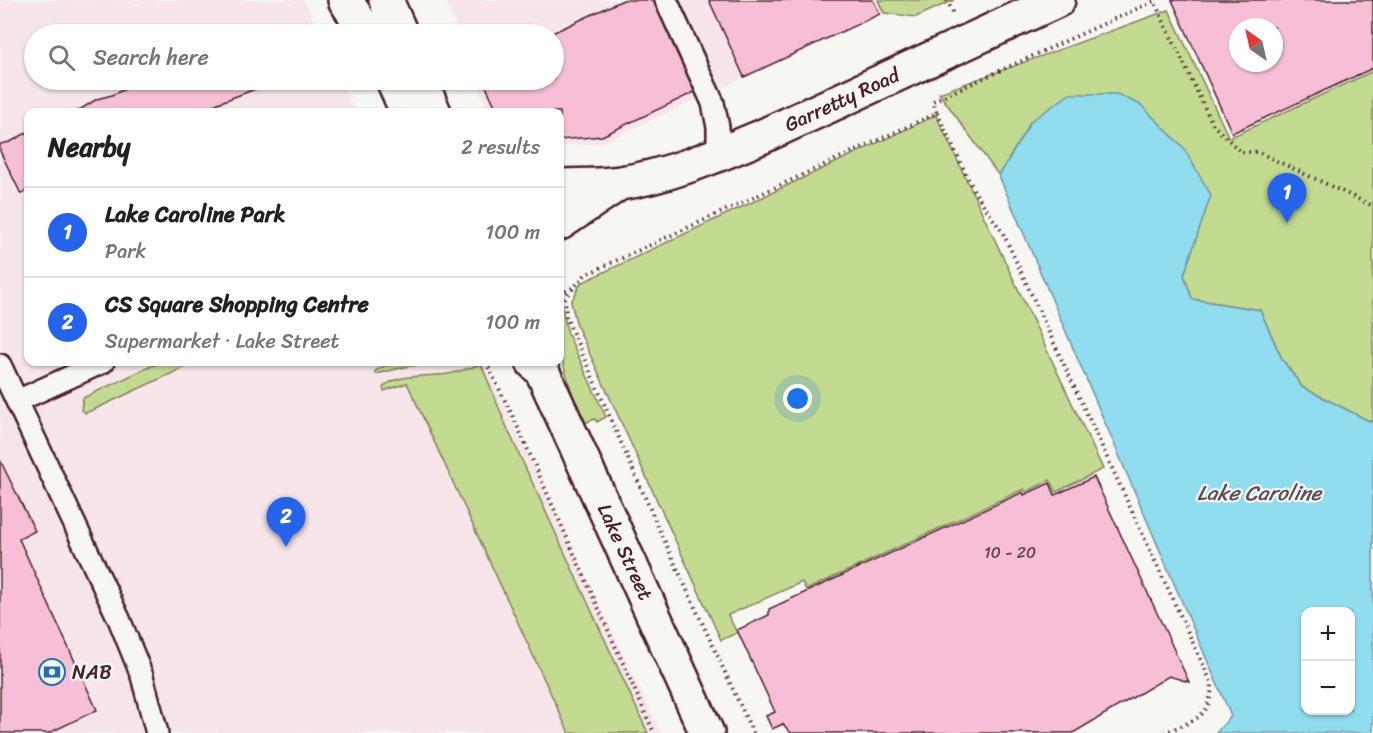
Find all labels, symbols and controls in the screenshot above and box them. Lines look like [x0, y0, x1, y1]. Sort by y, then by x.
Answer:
north arrow [1229, 18, 1283, 72]
search box [24, 24, 564, 90]
text: Search here [93, 38, 209, 77]
icon: search [45, 41, 78, 74]
street label: Garretty Road [779, 57, 907, 142]
text: Nearby [48, 124, 130, 170]
text: 2 results [461, 130, 540, 165]
pin: 1 [1268, 174, 1306, 223]
text: Lake Caroline Park [105, 195, 286, 234]
text: 1 [63, 215, 72, 250]
text: 100 m [486, 215, 540, 250]
text: Park [105, 234, 146, 269]
text: CS Square Shopping Centre [105, 285, 369, 324]
text: 2 [62, 305, 73, 340]
text: 100 m [486, 305, 540, 340]
text: Supermarket · Lake Street [105, 324, 339, 359]
your location [783, 384, 812, 413]
water label: Lake Caroline [1197, 474, 1323, 512]
pin: 2 [266, 498, 306, 547]
street label: Lake Street [587, 498, 663, 607]
house number: 10 - 20 [984, 538, 1036, 567]
map controls [1301, 607, 1355, 715]
button: + [1301, 607, 1355, 661]
place label: NAB [72, 655, 112, 690]
bank icon: NAB [37, 657, 67, 687]
button: − [1301, 661, 1355, 715]

